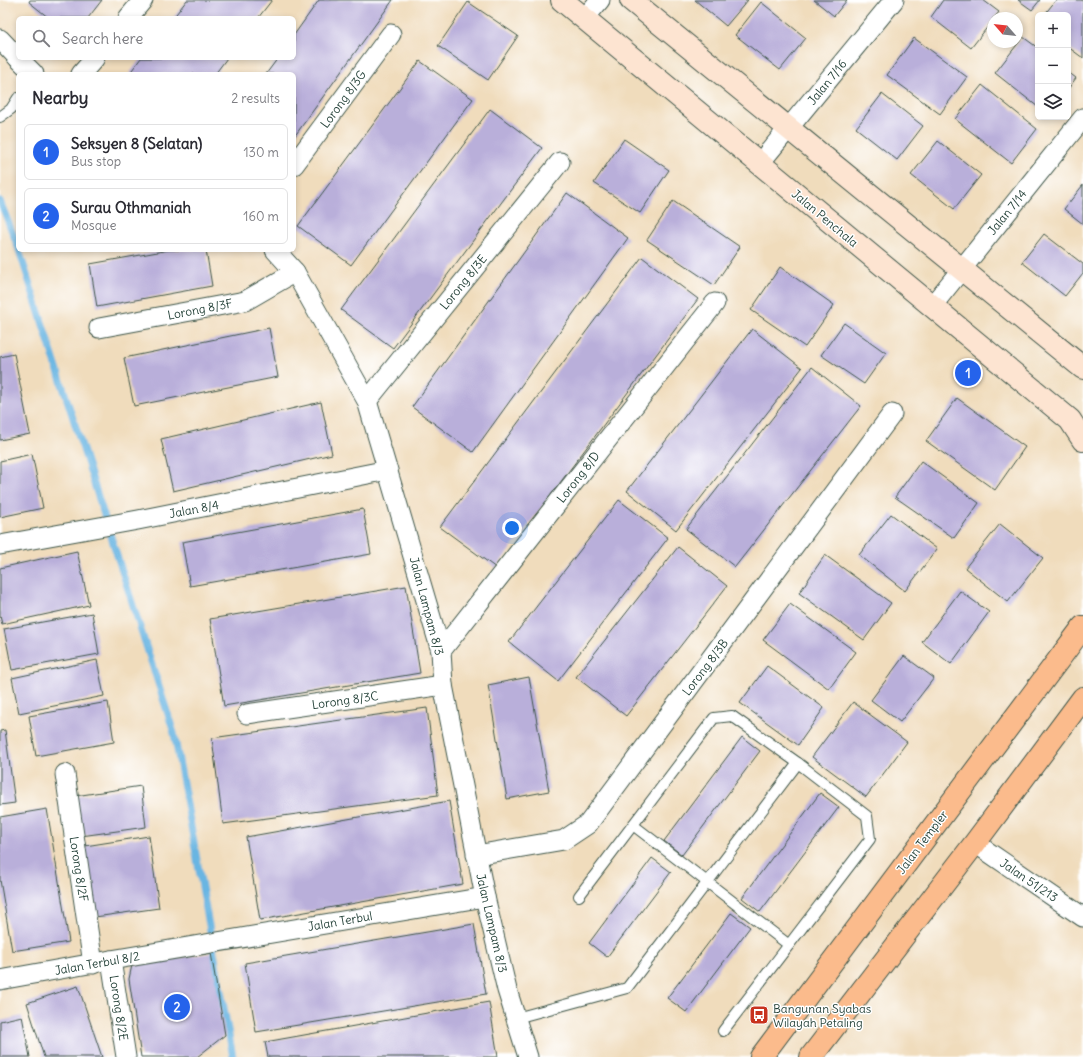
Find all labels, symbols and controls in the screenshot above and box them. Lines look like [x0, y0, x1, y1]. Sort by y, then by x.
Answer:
north arrow [987, 12, 1023, 48]
map controls [1035, 12, 1071, 120]
button: + [1035, 12, 1071, 48]
search box [16, 16, 296, 60]
icon: search [30, 27, 52, 49]
text: Search here [62, 29, 143, 48]
button: − [1035, 48, 1071, 84]
street label: Jalan 7/16 [804, 56, 850, 108]
street label: Lorong 8/3G [317, 67, 369, 131]
button: layers [1035, 84, 1071, 120]
text: Nearby [32, 87, 88, 109]
text: 2 results [231, 90, 280, 107]
text: Seksyen 8 (Selatan) [71, 134, 202, 153]
text: 1 [43, 144, 49, 161]
text: 130 m [243, 144, 279, 161]
text: Bus stop [71, 153, 121, 170]
street label: Jalan Penchala [789, 186, 861, 250]
street label: Jalan 7/14 [984, 186, 1030, 238]
text: Surau Othmaniah [71, 198, 191, 217]
text: 2 [42, 208, 50, 225]
text: 160 m [243, 208, 279, 225]
text: Mosque [71, 217, 116, 234]
street label: Lorong 8/3E [436, 252, 490, 312]
street label: Lorong 8/3F [166, 295, 234, 323]
pin: 1 [955, 358, 981, 388]
street label: Lorong 8/D [553, 448, 603, 506]
street label: Jalan 8/4 [168, 497, 220, 521]
your location [502, 518, 522, 538]
street label: Jalan Lampam 8/3 [407, 555, 447, 657]
street label: Lorong 8/3B [679, 636, 731, 698]
street label: Lorong 8/3C [311, 688, 379, 712]
street label: Jalan Templer [893, 807, 951, 877]
street label: Lorong 8/2F [66, 835, 92, 903]
street label: Jalan 51/213 [997, 855, 1061, 905]
street label: Jalan Lampam 8/3 [473, 872, 511, 974]
street label: Jalan Terbul [306, 908, 374, 934]
street label: Jalan Terbul 8/2 [53, 948, 141, 978]
street label: Lorong 8/2E [106, 974, 132, 1042]
pin: 2 [164, 992, 190, 1022]
place label: Bangunan Syabas Wilayah Petaling [773, 1001, 871, 1030]
bus stop icon: Bangunan Syabas Wilayah Petaling [748, 1004, 770, 1026]

